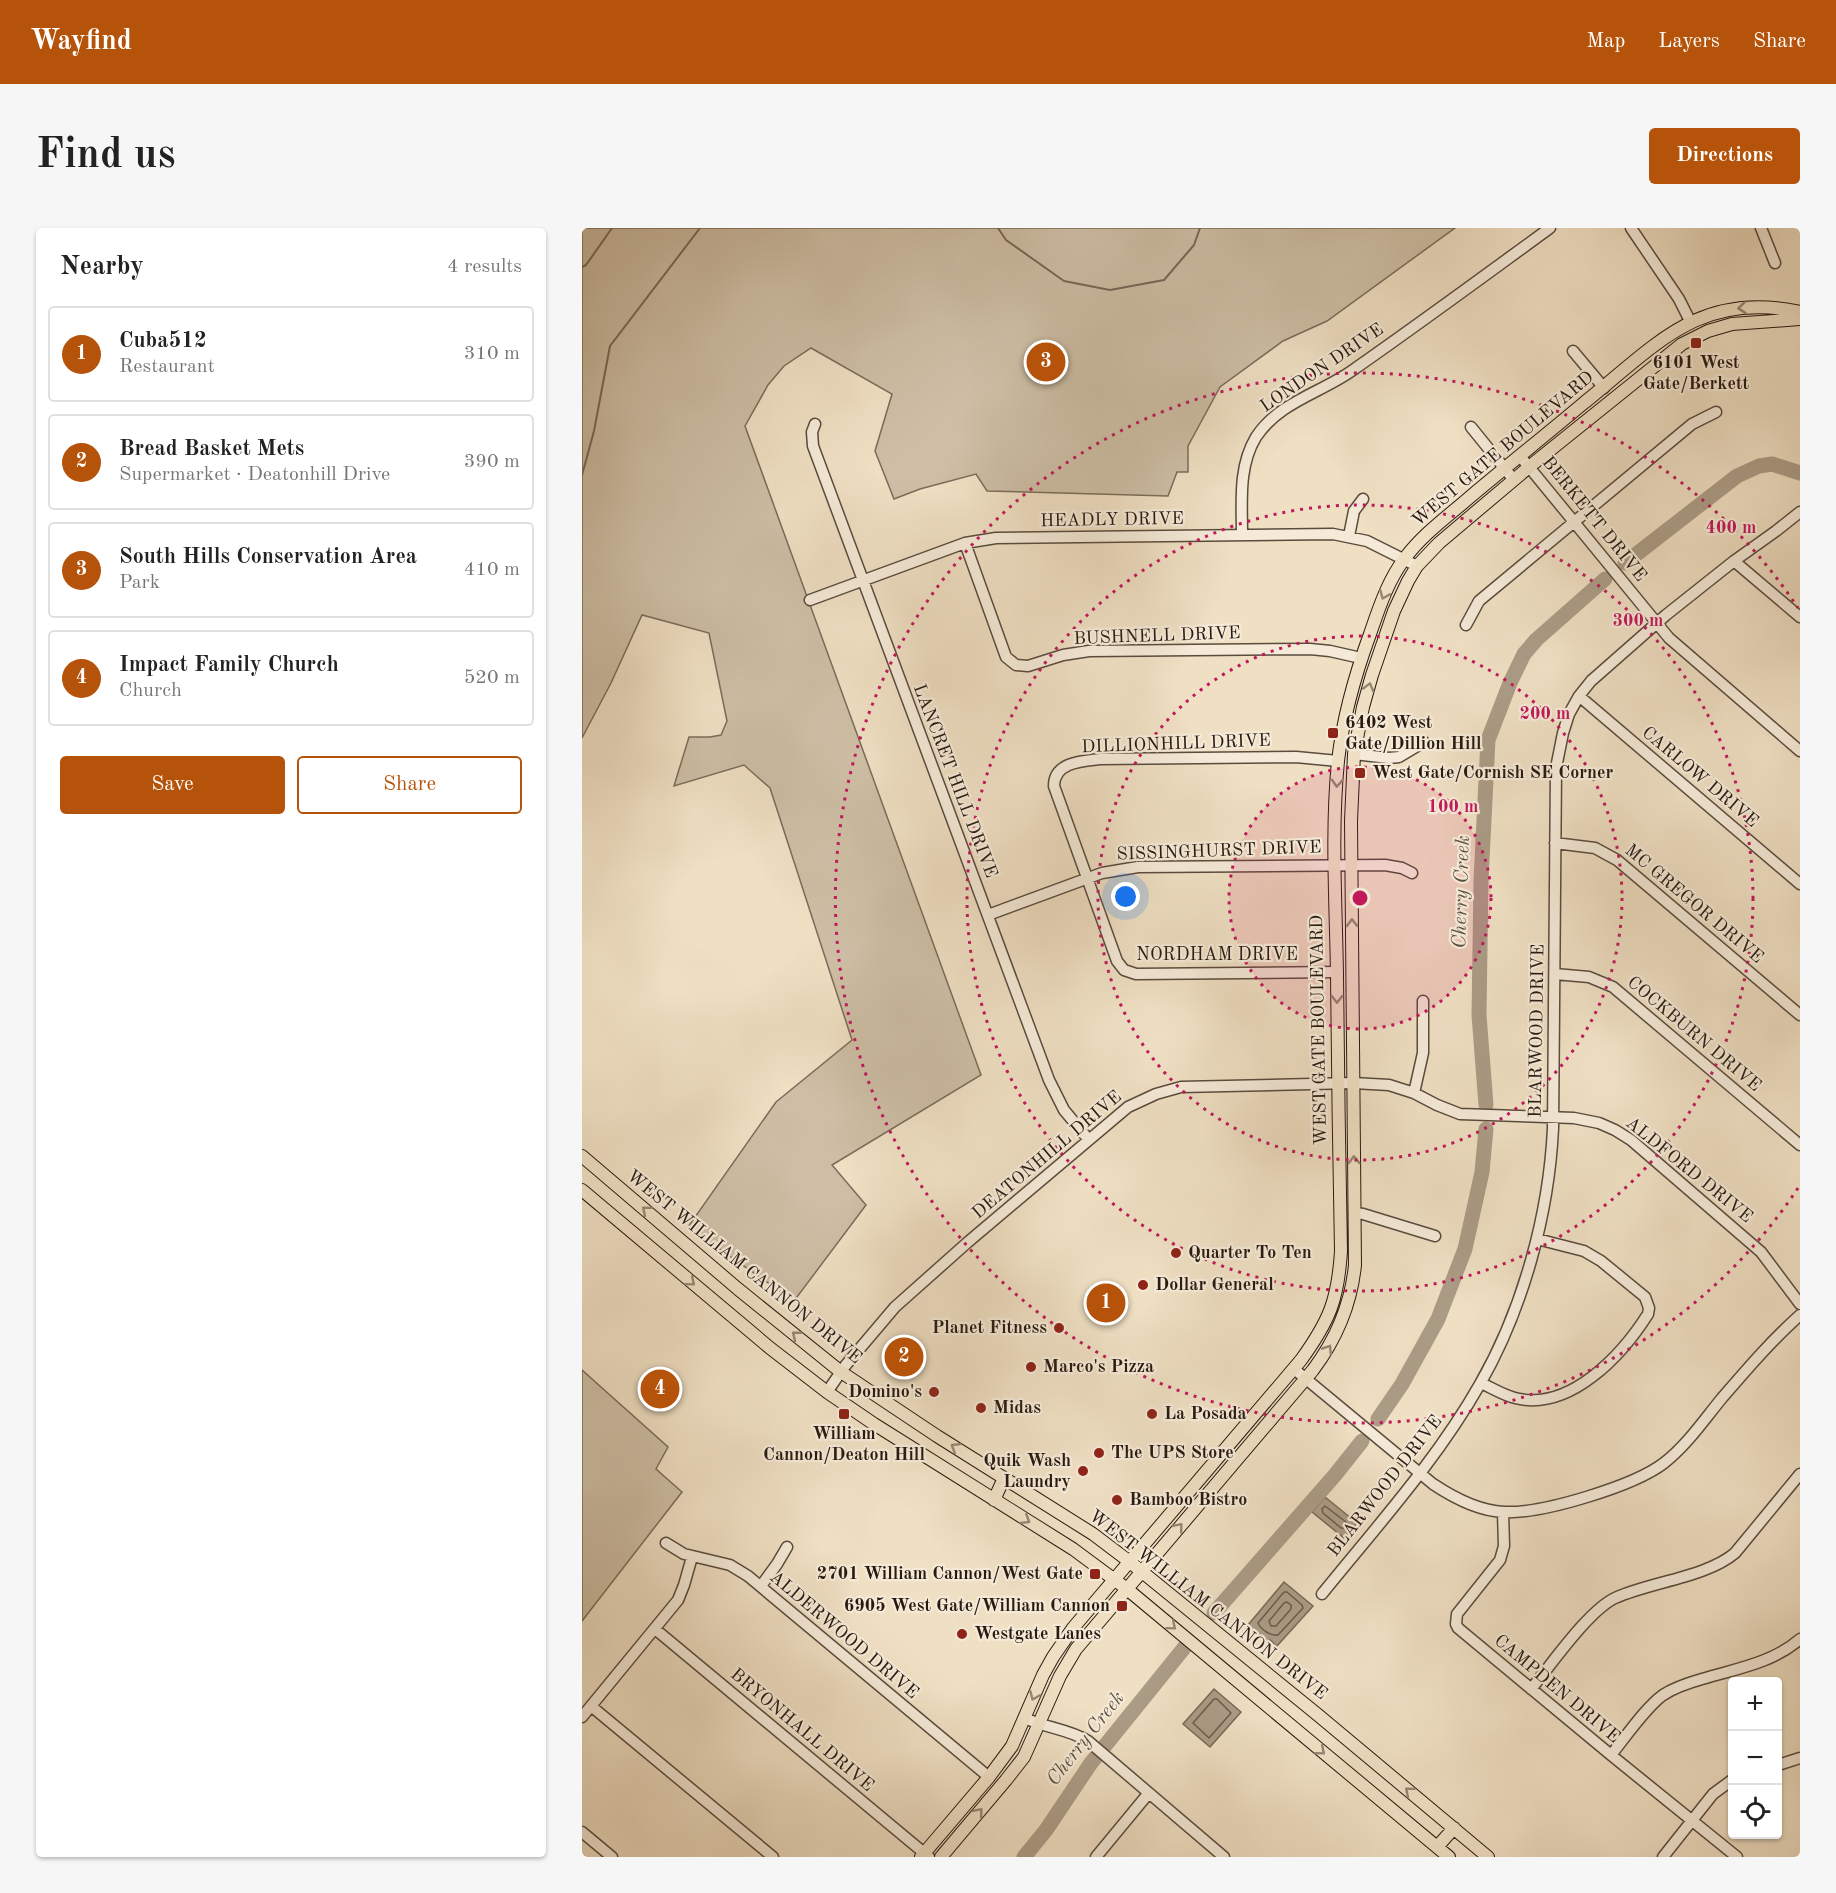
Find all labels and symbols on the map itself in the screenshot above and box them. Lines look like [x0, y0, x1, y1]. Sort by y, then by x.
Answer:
one-way arrow [1738, 301, 1747, 314]
street label: LONDON DRIVE [1257, 320, 1387, 416]
marker: 6101 West Gate/Berkett [1689, 336, 1703, 350]
pin: 3 [1026, 340, 1066, 384]
place label: 6101 West Gate/Berkett [1643, 354, 1749, 393]
street label: WEST GATE BOULEVARD [1409, 368, 1597, 530]
street label: BERKETT DRIVE [1538, 453, 1650, 585]
street label: HEADLY DRIVE [1040, 510, 1184, 530]
text: 400 m [1706, 519, 1756, 537]
one-way arrow [1379, 589, 1391, 600]
text: 300 m [1613, 612, 1663, 630]
street label: BUSHNELL DRIVE [1073, 624, 1241, 648]
street label: LANCRET HILL DRIVE [910, 682, 1000, 880]
one-way arrow [1361, 682, 1374, 692]
text: 200 m [1520, 705, 1570, 723]
place label: 6402 West Gate/Dillion Hill [1345, 714, 1482, 753]
street label: CARLOW DRIVE [1638, 723, 1762, 831]
marker: 6402 West Gate/Dillion Hill [1326, 726, 1340, 740]
street label: DILLIONHILL DRIVE [1081, 732, 1271, 756]
place label: West Gate/Cornish SE Corner [1372, 764, 1614, 782]
marker: West Gate/Cornish SE Corner [1353, 766, 1367, 780]
one-way arrow [1330, 779, 1343, 788]
text: 100 m [1428, 798, 1478, 816]
water label: Cherry Creek [1450, 835, 1474, 949]
street label: SISSINGHURST DRIVE [1116, 838, 1322, 864]
street label: MC GREGOR DRIVE [1621, 841, 1767, 967]
your location [1111, 882, 1140, 911]
centre of rings [1350, 888, 1370, 908]
street label: WEST GATE BOULEVARD [1308, 915, 1330, 1145]
one-way arrow [1345, 918, 1358, 927]
street label: BLARWOOD DRIVE [1526, 944, 1548, 1118]
street label: NORDHAM DRIVE [1136, 946, 1298, 964]
street label: COCKBURN DRIVE [1624, 973, 1764, 1095]
one-way arrow [1331, 995, 1343, 1004]
street label: DEATONHILL DRIVE [969, 1087, 1125, 1223]
street label: ALDFORD DRIVE [1622, 1114, 1756, 1226]
one-way arrow [1348, 1155, 1360, 1164]
street label: WEST WILLIAM CANNON DRIVE [623, 1167, 865, 1367]
one-way arrow [642, 1207, 653, 1218]
place label: Quarter To Ten [1188, 1244, 1312, 1262]
marker: Quarter To Ten [1169, 1246, 1183, 1260]
one-way arrow [684, 1275, 695, 1286]
place label: Dollar General [1155, 1276, 1274, 1294]
marker: Dollar General [1136, 1278, 1150, 1292]
pin: 1 [1086, 1280, 1126, 1326]
place label: Planet Fitness [932, 1319, 1047, 1337]
marker: Planet Fitness [1052, 1321, 1066, 1335]
one-way arrow [791, 1332, 802, 1343]
pin: 2 [884, 1334, 924, 1380]
one-way arrow [1320, 1345, 1332, 1355]
place label: Marco's Pizza [1043, 1358, 1154, 1376]
marker: Marco's Pizza [1024, 1360, 1038, 1374]
pin: 4 [640, 1366, 680, 1412]
place label: Domino's [848, 1383, 922, 1401]
marker: Domino's [927, 1385, 941, 1399]
place label: Midas [993, 1399, 1041, 1417]
marker: Midas [974, 1401, 988, 1415]
place label: La Posada [1164, 1405, 1247, 1423]
marker: William Cannon/Deaton Hill [837, 1407, 851, 1421]
marker: La Posada [1145, 1407, 1159, 1421]
street label: BLARWOOD DRIVE [1324, 1412, 1446, 1560]
place label: William Cannon/Deaton Hill [763, 1425, 925, 1464]
one-way arrow [951, 1443, 961, 1455]
place label: The UPS Store [1111, 1444, 1234, 1462]
marker: The UPS Store [1092, 1446, 1106, 1460]
place label: Quik Wash Laundry [983, 1452, 1071, 1491]
marker: Quik Wash Laundry [1076, 1464, 1090, 1478]
place label: Bamboo Bistro [1129, 1491, 1247, 1509]
marker: Bamboo Bistro [1110, 1493, 1124, 1507]
street label: WEST WILLIAM CANNON DRIVE [1086, 1507, 1330, 1703]
one-way arrow [1020, 1513, 1030, 1525]
one-way arrow [1172, 1523, 1183, 1534]
place label: 2701 William Cannon/West Gate [817, 1565, 1083, 1583]
marker: 2701 William Cannon/West Gate [1088, 1567, 1102, 1581]
street label: ALDERWOOD DRIVE [766, 1568, 922, 1702]
place label: 6905 West Gate/William Cannon [844, 1597, 1110, 1615]
marker: 6905 West Gate/William Cannon [1115, 1599, 1129, 1613]
one-way arrow [1165, 1619, 1176, 1630]
place label: Westgate Lanes [974, 1625, 1101, 1643]
marker: Westgate Lanes [955, 1627, 969, 1641]
street label: CAMPDEN DRIVE [1491, 1631, 1623, 1747]
street label: BRYONHALL DRIVE [727, 1665, 877, 1795]
water label: Cherry Creek [1043, 1688, 1129, 1790]
one-way arrow [1030, 1690, 1042, 1701]
one-way arrow [1314, 1744, 1325, 1755]
one-way arrow [1405, 1787, 1416, 1798]
one-way arrow [971, 1808, 982, 1819]

